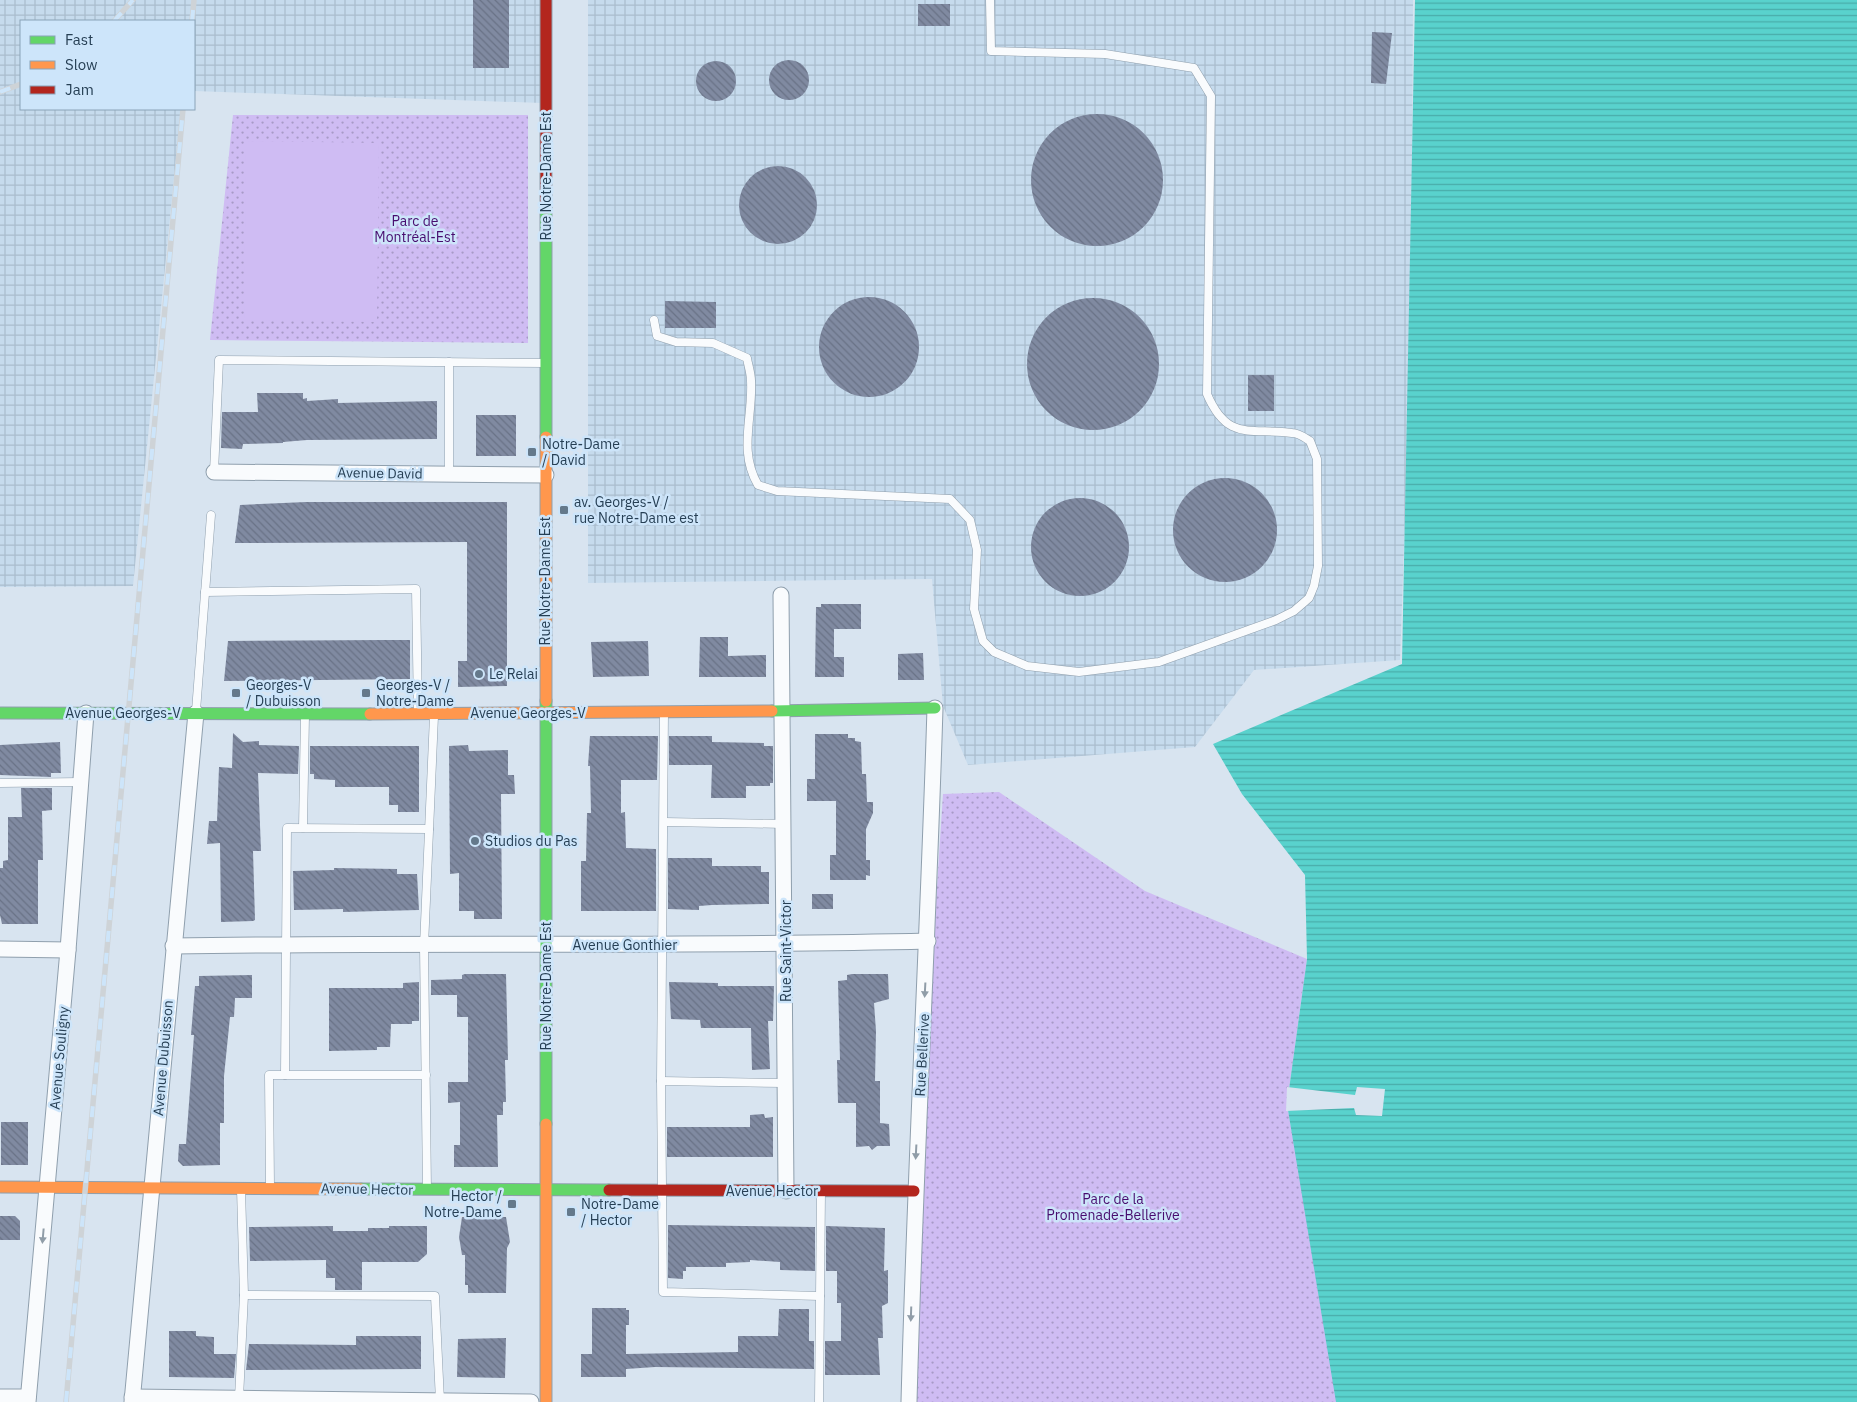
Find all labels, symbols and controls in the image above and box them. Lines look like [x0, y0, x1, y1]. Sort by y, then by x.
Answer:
legend [20, 20, 195, 110]
text: Fast [65, 30, 93, 49]
text: Slow [65, 55, 98, 74]
text: Jam [65, 80, 94, 99]
street label: Rue Notre-Dame Est [537, 111, 555, 240]
park label: Parc de Montréal-Est [374, 212, 456, 246]
place label: Notre-Dame / David [542, 435, 620, 469]
marker: Notre-Dame / David [526, 446, 538, 458]
street label: Avenue David [337, 463, 423, 483]
place label: av. Georges-V / rue Notre-Dame est [574, 493, 699, 527]
marker: av. Georges-V / rue Notre-Dame est [558, 504, 570, 516]
street label: Rue Notre-Dame Est [536, 516, 554, 645]
place label: Le Relai [489, 665, 538, 683]
marker: Le Relai [473, 668, 485, 680]
place label: Georges-V / Dubuisson [246, 676, 321, 710]
place label: Georges-V / Notre-Dame [376, 676, 454, 710]
marker: Georges-V / Dubuisson [230, 687, 242, 699]
marker: Georges-V / Notre-Dame [360, 687, 372, 699]
street label: Avenue Georges-V [65, 704, 181, 722]
street label: Avenue Georges-V [470, 704, 586, 722]
place label: Studios du Pas [485, 832, 578, 850]
marker: Studios du Pas [469, 835, 481, 847]
street label: Rue Saint-Victor [777, 900, 795, 1002]
street label: Rue Notre-Dame Est [537, 921, 555, 1050]
street label: Avenue Gonthier [573, 936, 677, 954]
one-way arrow [921, 982, 929, 998]
street label: Avenue Dubuisson [149, 999, 177, 1117]
street label: Avenue Souligny [46, 1006, 72, 1110]
street label: Rue Bellerive [911, 1013, 933, 1097]
one-way arrow [912, 1144, 920, 1160]
street label: Avenue Hector [321, 1179, 413, 1199]
street label: Avenue Hector [726, 1182, 818, 1200]
place label: Hector / Notre-Dame [424, 1187, 502, 1221]
park label: Parc de la Promenade-Bellerive [1046, 1190, 1180, 1224]
place label: Notre-Dame / Hector [581, 1195, 659, 1229]
marker: Hector / Notre-Dame [506, 1198, 518, 1210]
marker: Notre-Dame / Hector [565, 1206, 577, 1218]
one-way arrow [39, 1228, 47, 1244]
one-way arrow [907, 1307, 915, 1323]

